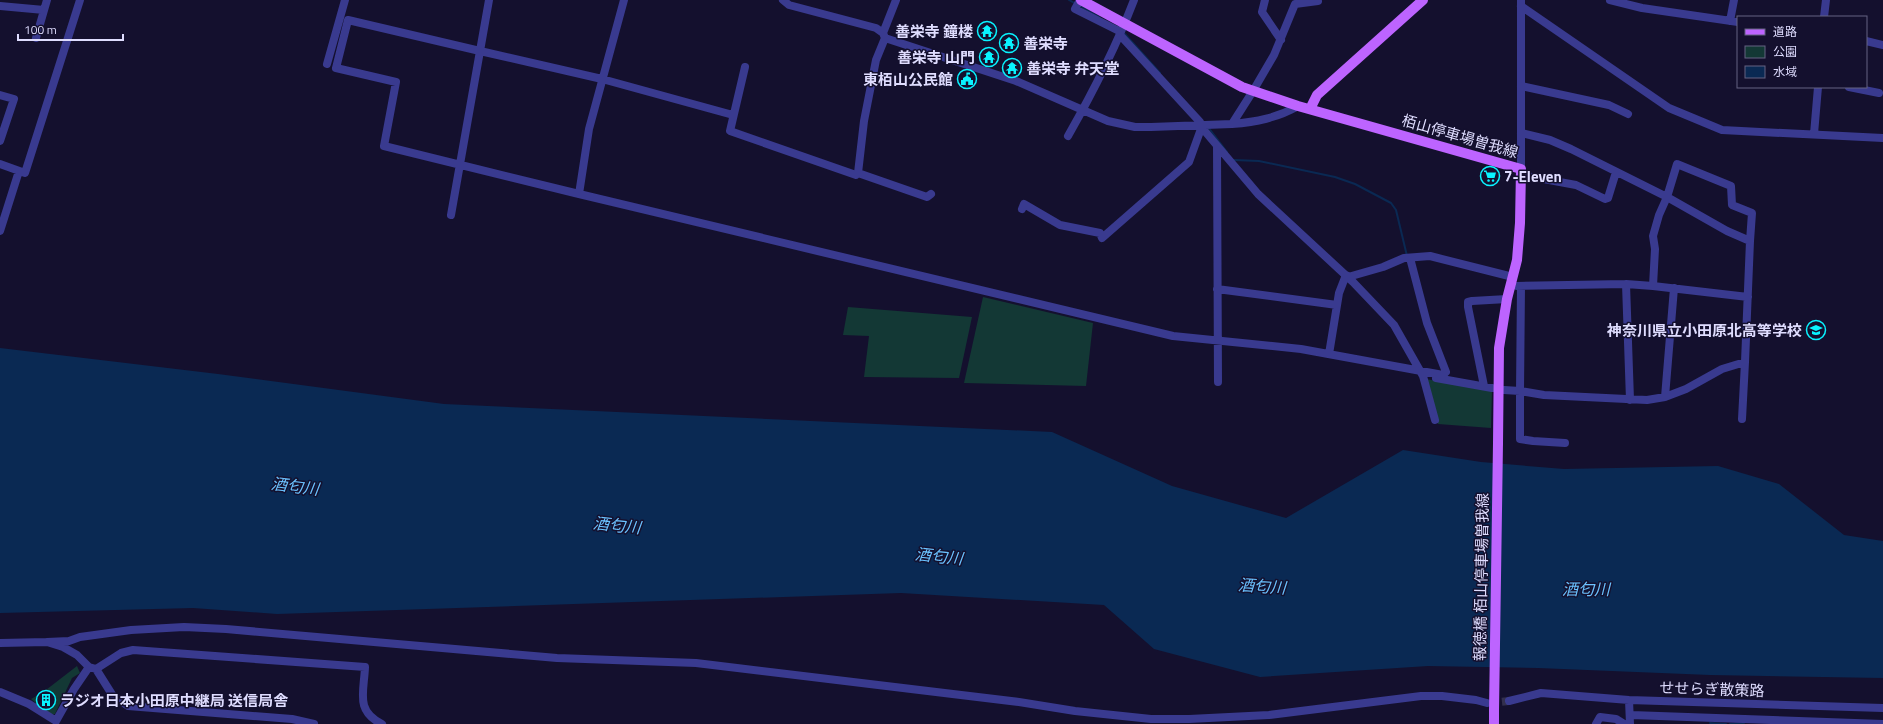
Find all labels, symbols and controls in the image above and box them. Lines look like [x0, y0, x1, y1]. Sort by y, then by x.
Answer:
scale bar [18, 16, 123, 42]
legend [1737, 16, 1867, 88]
text: 100 m [24, 20, 57, 39]
place label: 善栄寺 鐘楼 [895, 20, 973, 43]
temple icon: 善栄寺 鐘楼 [976, 20, 998, 42]
text: 道路 [1773, 22, 1797, 41]
temple icon: 善栄寺 [998, 32, 1020, 54]
place label: 善栄寺 [1023, 32, 1068, 55]
text: 公園 [1773, 42, 1797, 61]
place label: 善栄寺 山門 [897, 46, 975, 69]
temple icon: 善栄寺 山門 [978, 46, 1000, 68]
temple icon: 善栄寺 弁天堂 [1001, 57, 1023, 79]
place label: 善栄寺 弁天堂 [1026, 57, 1119, 80]
text: 水域 [1773, 62, 1797, 81]
place label: 東栢山公民館 [863, 68, 953, 91]
public building icon: 東栢山公民館 [956, 68, 978, 90]
street label: 栢山停車場曽我線 [1399, 108, 1521, 164]
supermarket icon: 7-Eleven [1479, 165, 1501, 187]
place label: 7-Eleven [1504, 165, 1562, 188]
place label: 神奈川県立小田原北高等学校 [1606, 319, 1802, 342]
school or university icon: 神奈川県立小田原北高等学校 [1805, 319, 1827, 341]
water label: 酒匂川 [270, 471, 322, 501]
street label: 報徳橋 栢山停車場曽我線 [1468, 493, 1494, 661]
water label: 酒匂川 [592, 511, 644, 540]
water label: 酒匂川 [914, 542, 966, 571]
water label: 酒匂川 [1237, 572, 1289, 600]
water label: 酒匂川 [1562, 577, 1612, 601]
street label: せせらぎ散策路 [1659, 676, 1765, 702]
building icon: ラジオ日本小田原中継局 送信局舎 [35, 689, 57, 711]
place label: ラジオ日本小田原中継局 送信局舎 [60, 689, 289, 712]

